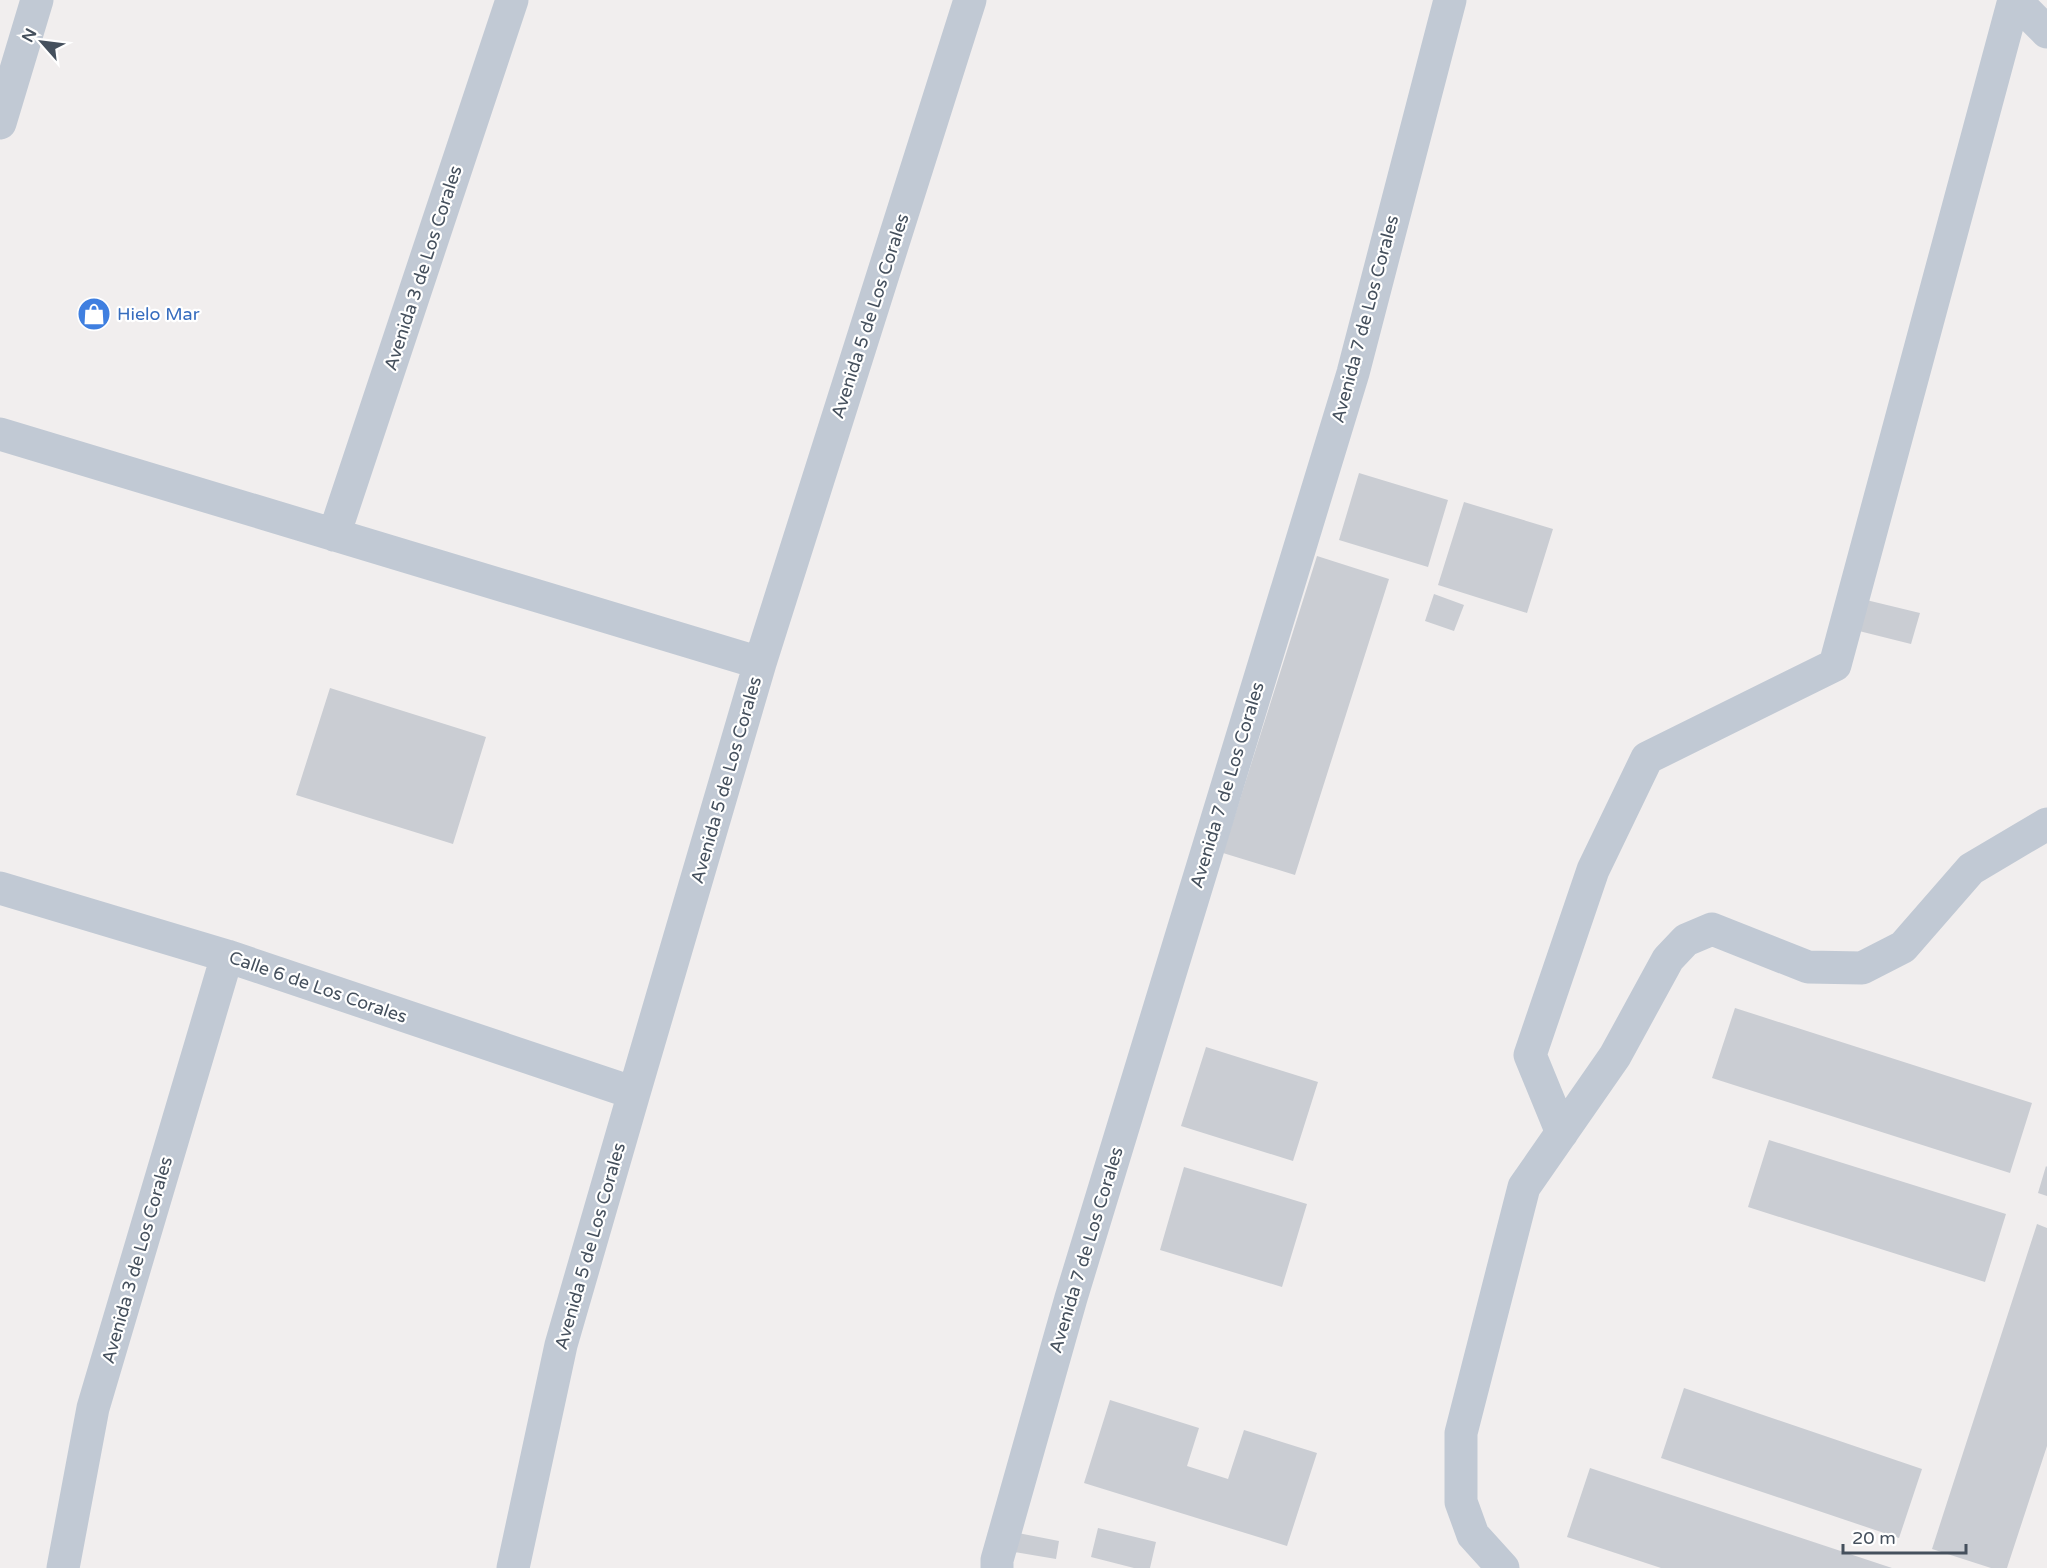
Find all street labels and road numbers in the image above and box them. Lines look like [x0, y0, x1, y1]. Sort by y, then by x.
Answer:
street label: Avenida 3 de Los Corales [379, 163, 467, 373]
street label: Avenida 5 de Los Corales [826, 211, 914, 421]
street label: Avenida 7 de Los Corales [1327, 213, 1403, 425]
street label: Avenida 5 de Los Corales [686, 674, 766, 886]
street label: Avenida 7 de Los Corales [1185, 679, 1269, 891]
street label: Calle 6 de Los Corales [226, 946, 410, 1028]
street label: Avenida 5 de Los Corales [550, 1140, 630, 1352]
street label: Avenida 7 de Los Corales [1044, 1144, 1128, 1356]
street label: Avenida 3 de Los Corales [97, 1154, 177, 1366]

